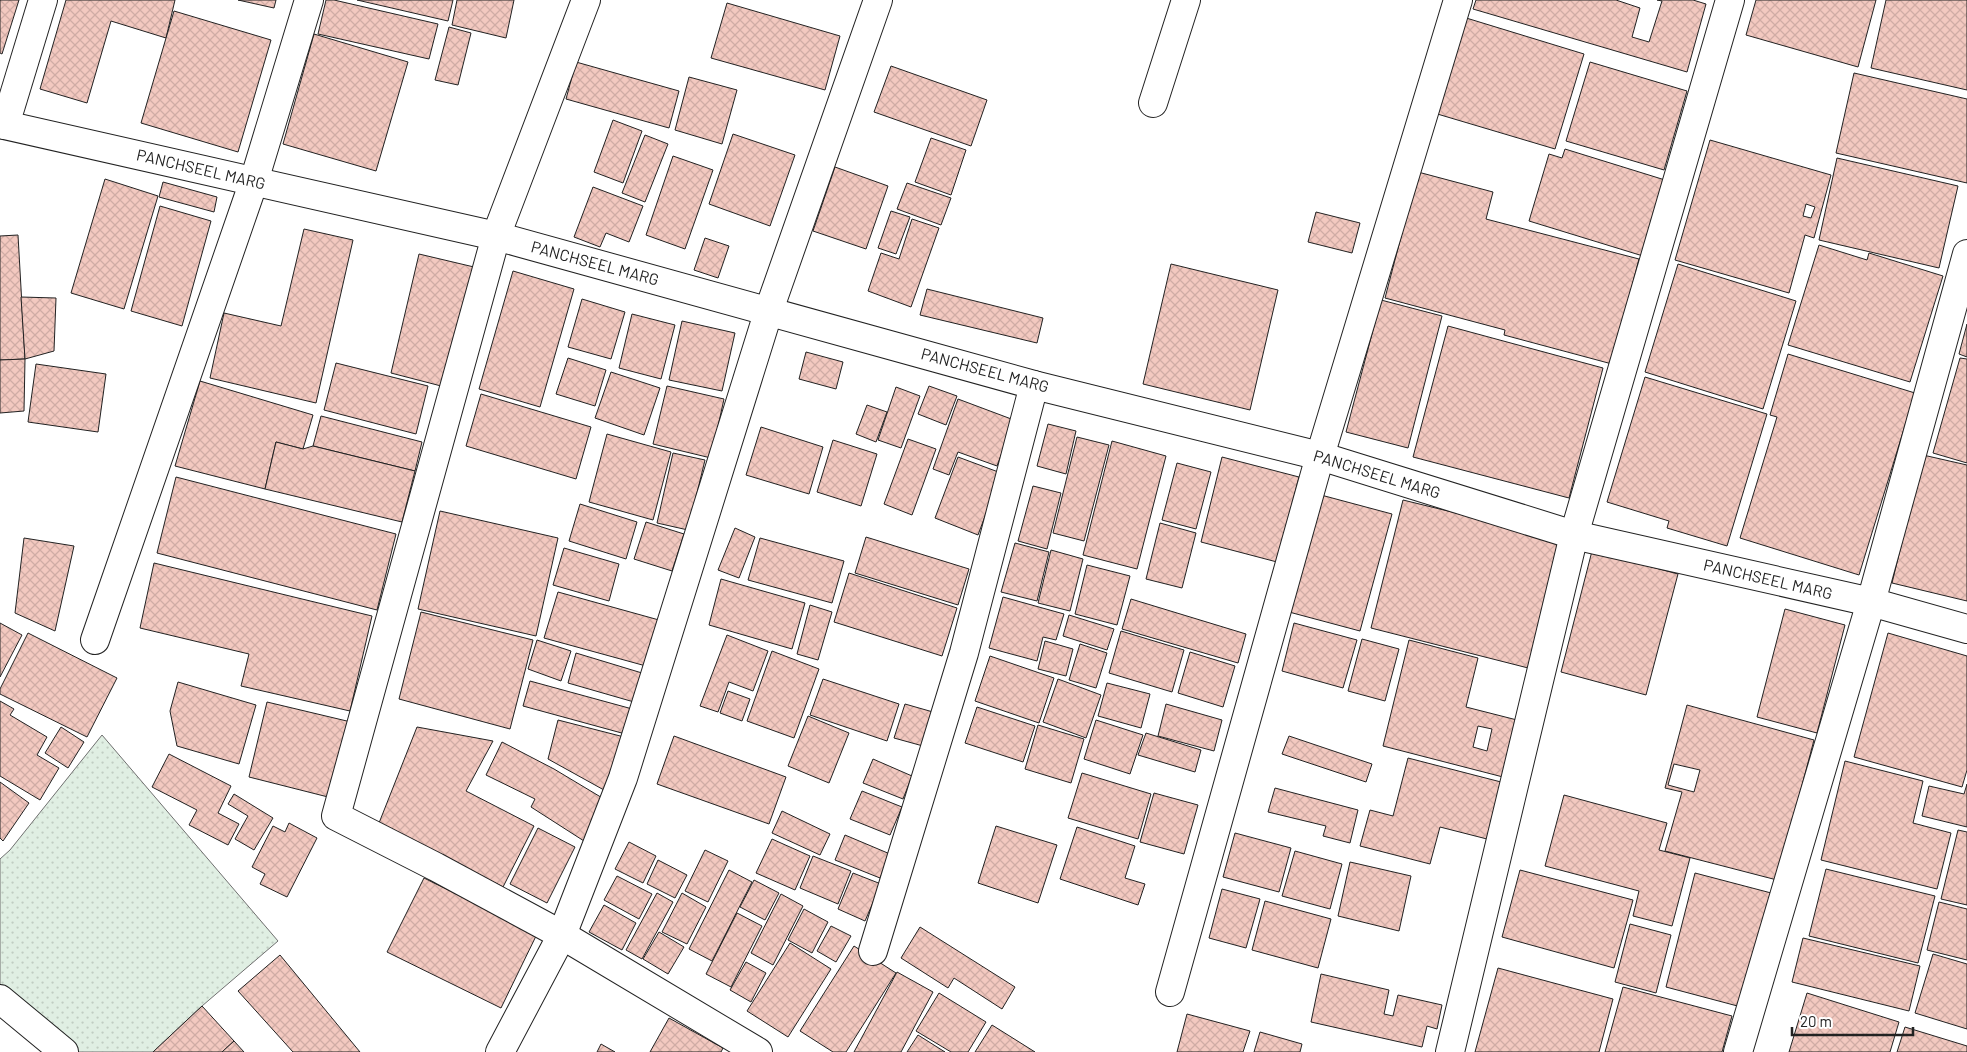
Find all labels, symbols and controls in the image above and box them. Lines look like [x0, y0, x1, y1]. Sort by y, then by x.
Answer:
street label: PANCHSEEL MARG [135, 144, 267, 193]
street label: PANCHSEEL MARG [529, 236, 661, 289]
street label: PANCHSEEL MARG [919, 343, 1051, 396]
street label: PANCHSEEL MARG [1311, 445, 1443, 502]
street label: PANCHSEEL MARG [1702, 554, 1834, 603]
scale bar [1792, 1004, 1913, 1036]
text: 20 m [1800, 1012, 1832, 1030]

